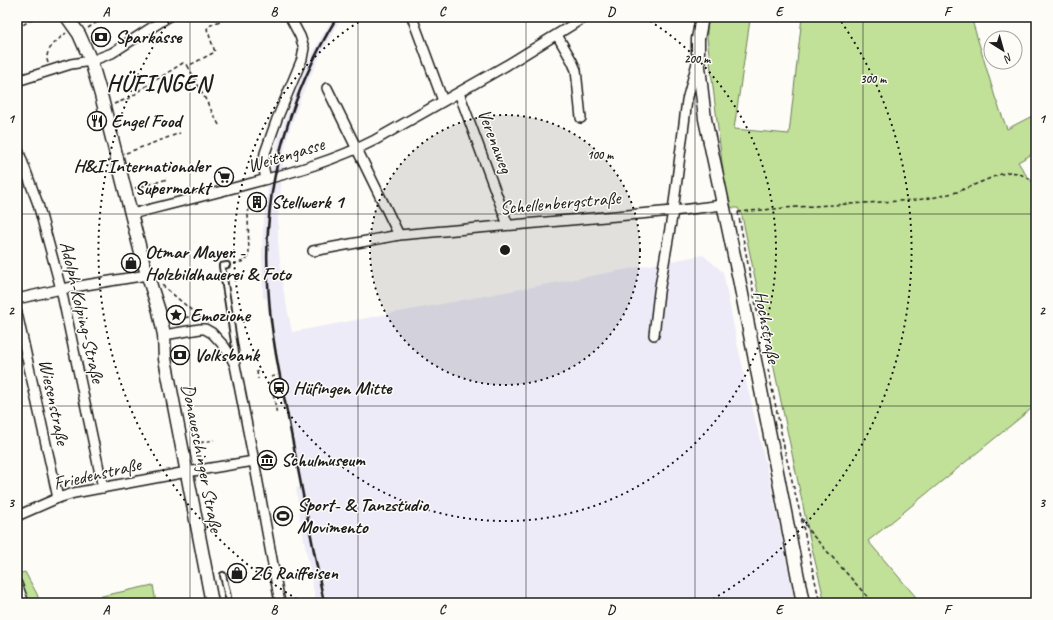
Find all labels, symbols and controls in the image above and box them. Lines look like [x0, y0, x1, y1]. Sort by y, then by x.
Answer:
text: A [103, 4, 111, 20]
text: B [271, 4, 279, 20]
text: C [439, 4, 447, 20]
text: D [607, 4, 616, 20]
text: E [776, 4, 785, 20]
text: F [944, 4, 953, 20]
place label: Sparkasse [115, 25, 183, 49]
bank icon: Sparkasse [90, 26, 112, 48]
north arrow [983, 30, 1023, 70]
text: N [1000, 50, 1016, 67]
text: 200 m [684, 51, 711, 67]
district label: HÜFINGEN [106, 69, 214, 98]
text: 300 m [860, 71, 887, 87]
street label: Verenaweg [472, 105, 519, 178]
place label: Engel Food [111, 109, 184, 133]
restaurant icon: Engel Food [86, 110, 108, 132]
text: 1 [8, 111, 16, 127]
text: 1 [1039, 111, 1047, 127]
street label: Weitengasse [245, 131, 329, 178]
text: 100 m [587, 147, 614, 163]
place label: H&I Internationaler Supermarkt [74, 154, 213, 200]
supermarket icon: H&I Internationaler Supermarkt [213, 166, 235, 188]
street label: Schellenbergstraße [499, 186, 623, 220]
place label: Stellwerk 1 [271, 190, 346, 214]
building icon: Stellwerk 1 [246, 191, 268, 213]
street label: Adolph-Kolping-Straße [54, 239, 110, 387]
place label: Otmar Mayer - Holzbildhauerei & Foto [145, 240, 293, 286]
centre of rings [498, 243, 512, 257]
shop icon: Otmar Mayer - Holzbildhauerei & Foto [120, 252, 142, 274]
street label: Hochstraße [748, 289, 786, 367]
text: 2 [8, 303, 15, 319]
place label: Emozione [190, 303, 252, 327]
text: 2 [1039, 303, 1046, 319]
place icon: Emozione [165, 304, 187, 326]
place label: Volksbank [194, 343, 261, 367]
bank icon: Volksbank [169, 344, 191, 366]
street label: Wiesenstraße [33, 357, 75, 449]
place label: Hüfingen Mitte [293, 376, 393, 400]
station icon: Hüfingen Mitte [268, 377, 290, 399]
street label: Donaueschinger Straße [176, 382, 228, 536]
place label: Schulmuseum [281, 448, 366, 472]
museum icon: Schulmuseum [256, 449, 278, 471]
street label: Friedenstraße [51, 452, 145, 496]
place label: Sport- & Tanzstudio Movimento [297, 493, 429, 539]
text: 3 [8, 495, 15, 511]
text: 3 [1039, 495, 1046, 511]
sports icon: Sport- & Tanzstudio Movimento [272, 505, 294, 527]
place label: ZG Raiffeisen [251, 561, 338, 585]
shop icon: ZG Raiffeisen [226, 562, 248, 584]
text: A [103, 602, 111, 618]
text: B [271, 602, 279, 618]
text: C [439, 602, 447, 618]
text: D [607, 602, 616, 618]
text: E [776, 602, 785, 618]
text: F [944, 602, 953, 618]

